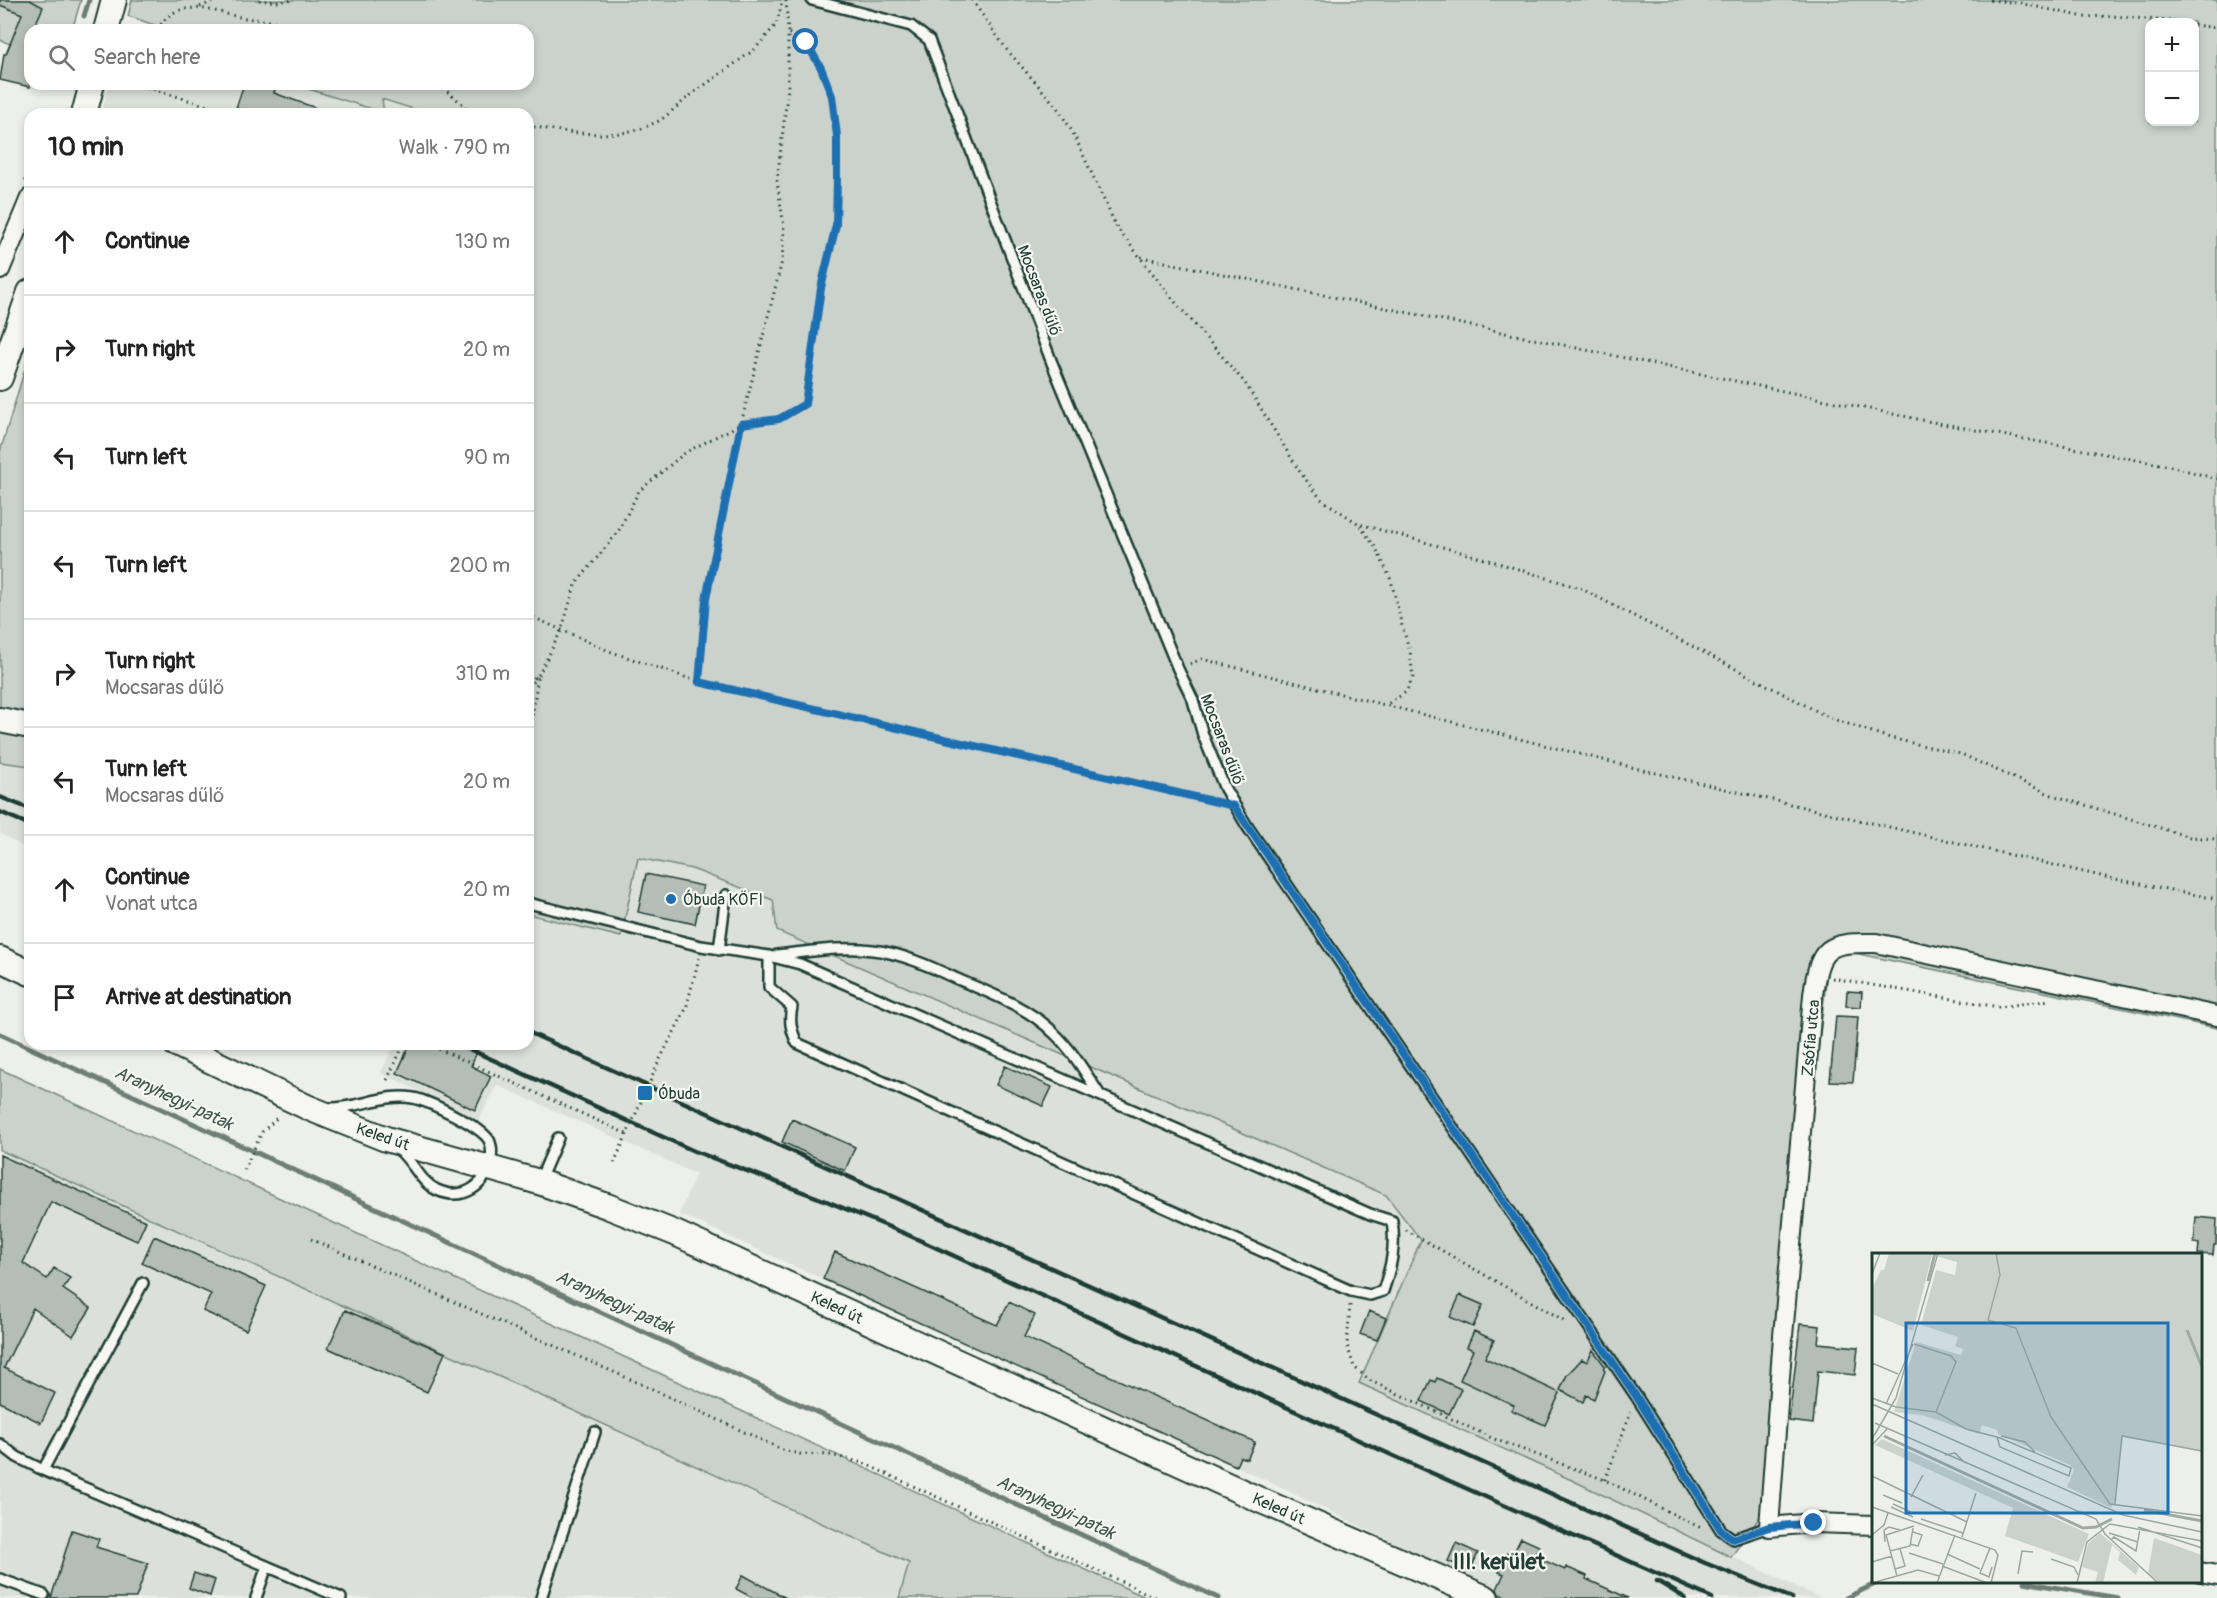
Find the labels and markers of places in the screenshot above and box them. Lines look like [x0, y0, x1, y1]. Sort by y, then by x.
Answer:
place label: Óbuda KÖFI [683, 889, 763, 910]
marker: Óbuda KÖFI [664, 892, 678, 906]
place label: Óbuda [658, 1083, 700, 1104]
marker: Óbuda [636, 1084, 654, 1102]

